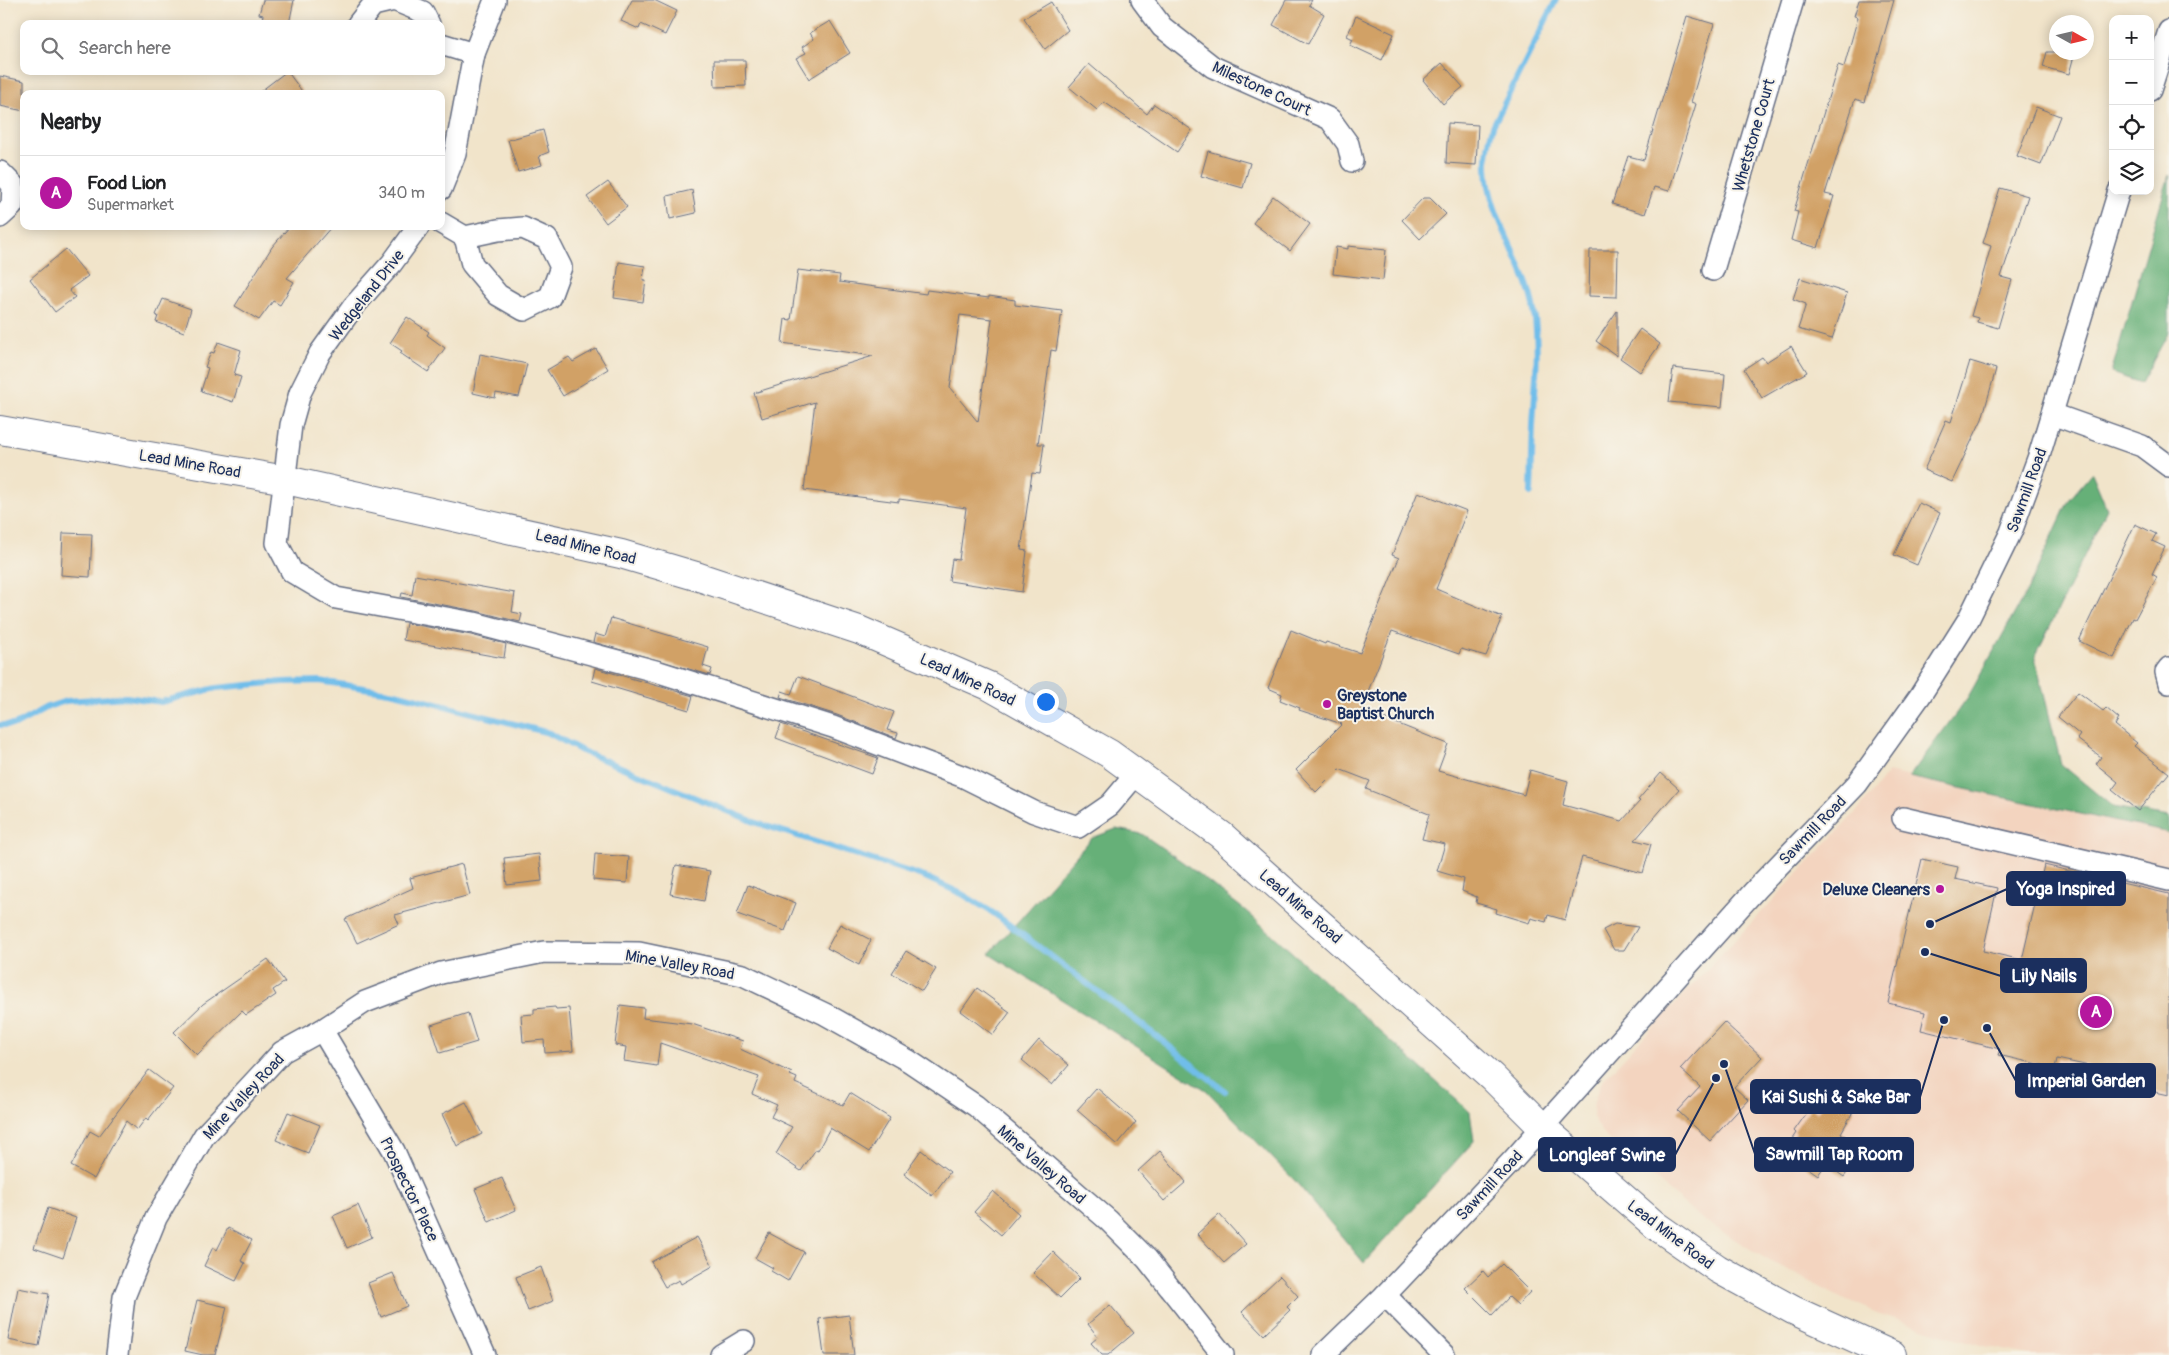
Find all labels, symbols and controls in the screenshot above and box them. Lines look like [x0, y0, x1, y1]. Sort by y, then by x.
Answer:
north arrow [2049, 15, 2094, 60]
map controls [2109, 15, 2154, 195]
button: + [2109, 15, 2154, 60]
search box [20, 20, 445, 75]
icon: search [38, 34, 66, 62]
text: Search here [78, 36, 171, 60]
street label: Milestone Court [1209, 57, 1315, 121]
button: − [2109, 60, 2154, 105]
street label: Whetstone Court [1728, 76, 1780, 194]
button: locate [2109, 105, 2154, 150]
text: Nearby [40, 109, 101, 136]
button: layers [2109, 150, 2154, 195]
text: Food Lion [87, 171, 166, 195]
text: A [51, 183, 61, 203]
text: 340 m [378, 183, 425, 203]
text: Supermarket [87, 195, 174, 215]
street label: Wedgeland Drive [325, 246, 409, 345]
street label: Lead Mine Road [137, 445, 242, 483]
street label: Sawmill Road [2002, 445, 2052, 536]
street label: Lead Mine Road [533, 525, 638, 569]
street label: Lead Mine Road [916, 649, 1019, 711]
place label: Greystone Baptist Church [1337, 686, 1435, 724]
your location [1033, 689, 1059, 715]
marker: Greystone Baptist Church [1321, 698, 1333, 710]
street label: Sawmill Road [1775, 792, 1851, 870]
street label: Lead Mine Road [1255, 865, 1346, 948]
callout: Yoga Inspired [2007, 872, 2125, 905]
text: Yoga Inspired [2016, 878, 2115, 901]
place label: Deluxe Cleaners [1823, 880, 1931, 900]
marker: Deluxe Cleaners [1934, 883, 1946, 895]
street label: Mine Valley Road [624, 946, 736, 984]
callout: Lily Nails [2001, 959, 2086, 992]
text: Lily Nails [2011, 965, 2078, 988]
pin: A [2080, 993, 2112, 1031]
street label: Mine Valley Road [199, 1049, 289, 1144]
callout: Imperial Garden [2016, 1064, 2155, 1097]
text: Imperial Garden [2027, 1070, 2145, 1093]
callout: Kai Sushi & Sake Bar [1751, 1080, 1920, 1113]
text: Kai Sushi & Sake Bar [1762, 1086, 1911, 1109]
street label: Mine Valley Road [993, 1121, 1090, 1209]
street label: Prospector Place [375, 1134, 443, 1245]
callout: Longleaf Swine [1539, 1138, 1675, 1171]
callout: Sawmill Tap Room [1755, 1138, 1913, 1171]
text: Sawmill Tap Room [1765, 1143, 1903, 1166]
text: Longleaf Swine [1549, 1144, 1666, 1167]
street label: Sawmill Road [1452, 1146, 1527, 1225]
street label: Lead Mine Road [1623, 1196, 1718, 1274]

